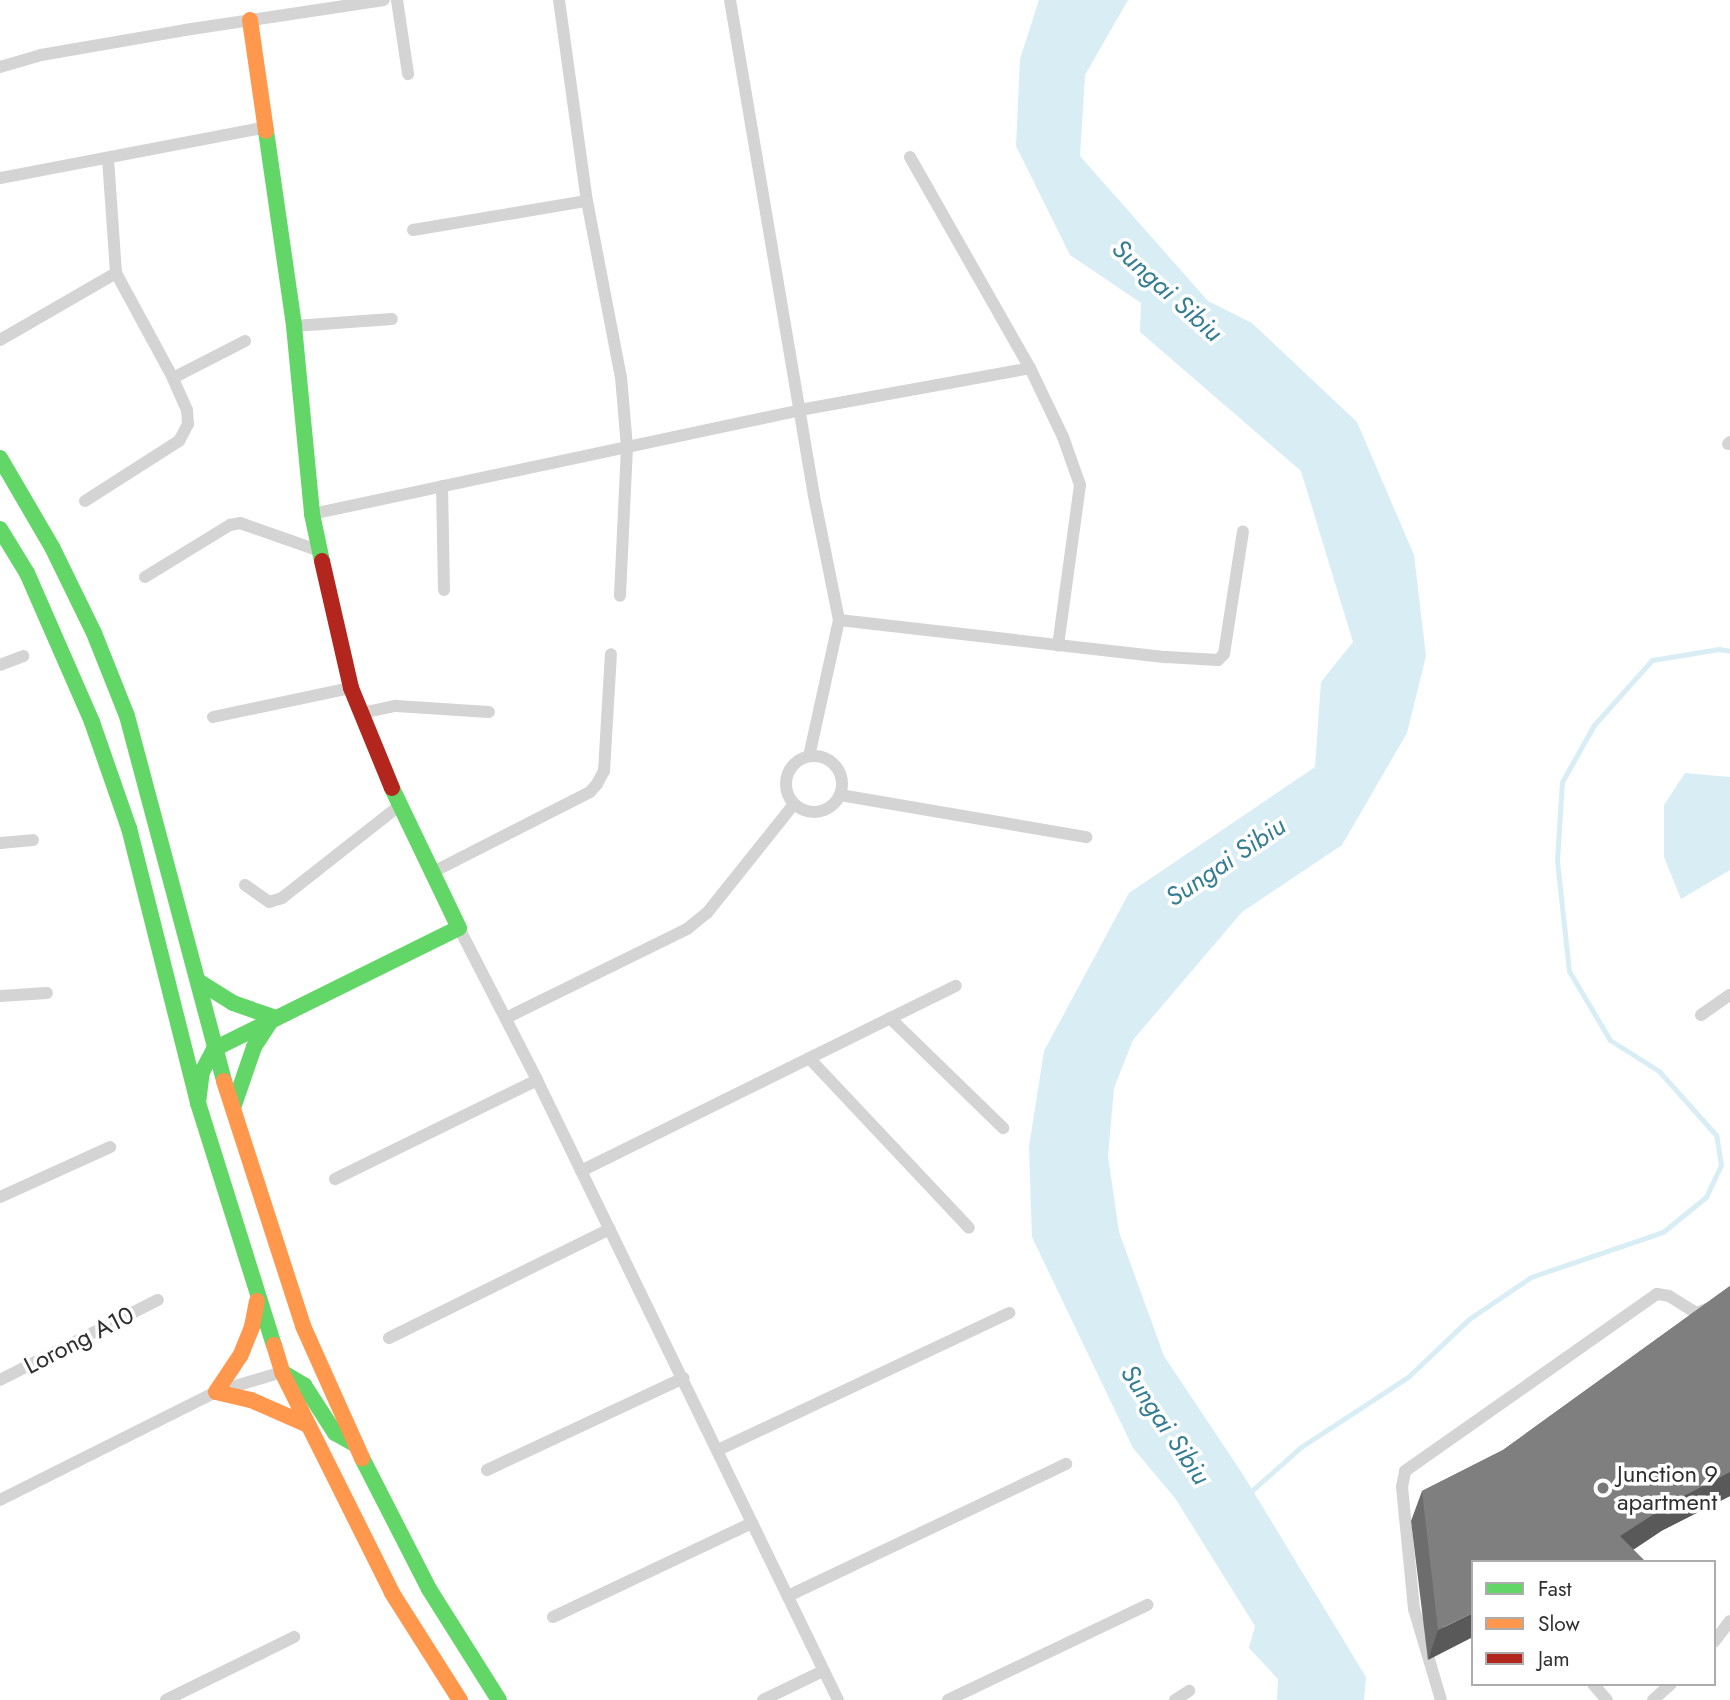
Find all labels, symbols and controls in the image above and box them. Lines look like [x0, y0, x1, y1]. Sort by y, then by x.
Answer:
water label: Sungai Sibiu [1105, 233, 1229, 349]
water label: Sungai Sibiu [1160, 810, 1292, 914]
street label: Lorong A10 [19, 1300, 139, 1380]
water label: Sungai Sibiu [1113, 1359, 1217, 1491]
place label: Junction 9 apartment [1617, 1460, 1718, 1516]
marker: Junction 9 apartment [1595, 1480, 1611, 1496]
legend [1471, 1560, 1716, 1686]
text: Fast [1538, 1574, 1571, 1604]
text: Slow [1538, 1609, 1580, 1639]
text: Jam [1538, 1644, 1570, 1674]

